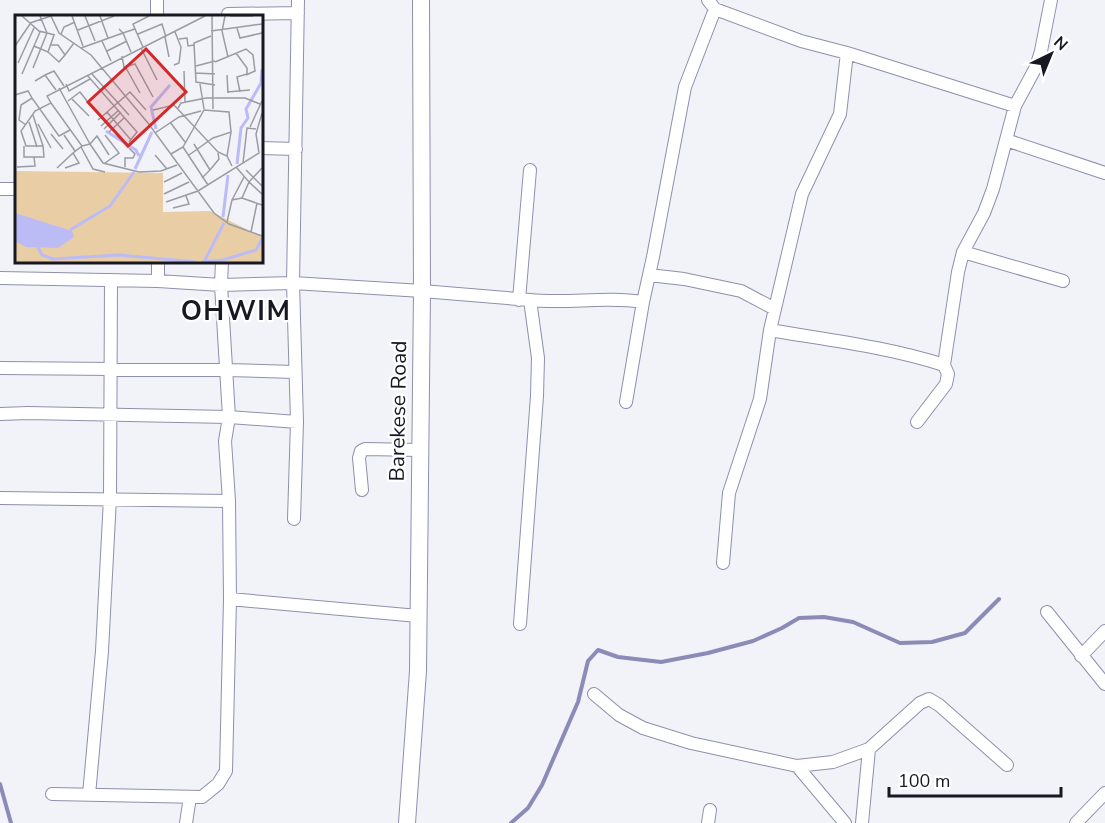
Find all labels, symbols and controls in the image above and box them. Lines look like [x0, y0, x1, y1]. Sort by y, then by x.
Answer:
inset map [15, 15, 262, 262]
north arrow [1021, 24, 1081, 84]
text: N [1049, 32, 1072, 56]
district label: OHWIM [181, 293, 291, 330]
street label: Barekese Road [383, 340, 413, 482]
scale bar [889, 760, 1062, 798]
text: 100 m [898, 769, 950, 793]

